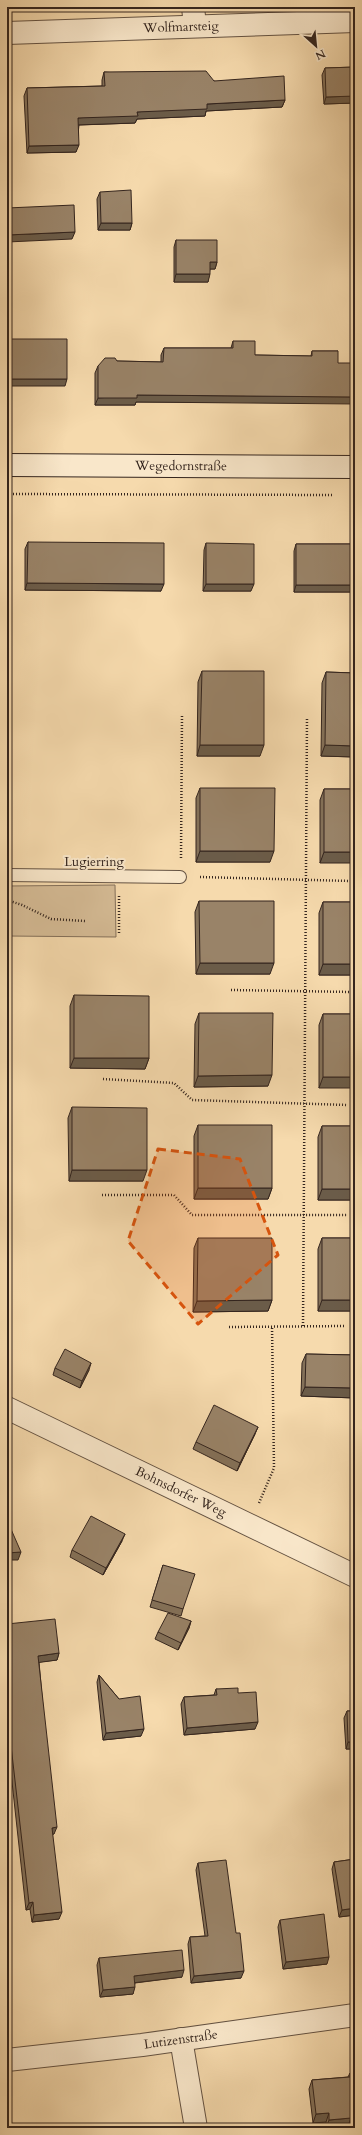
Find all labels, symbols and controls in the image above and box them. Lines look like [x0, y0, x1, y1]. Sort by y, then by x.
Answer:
street label: Wolfmarsteig [142, 17, 220, 37]
north arrow [296, 26, 336, 66]
text: N [312, 46, 328, 64]
street label: Wegedornstraße [134, 457, 227, 475]
street label: Lugierring [64, 853, 125, 871]
street label: Bohnsdorfer Weg [132, 1462, 230, 1522]
street label: Lutizenstraße [143, 2025, 219, 2054]

